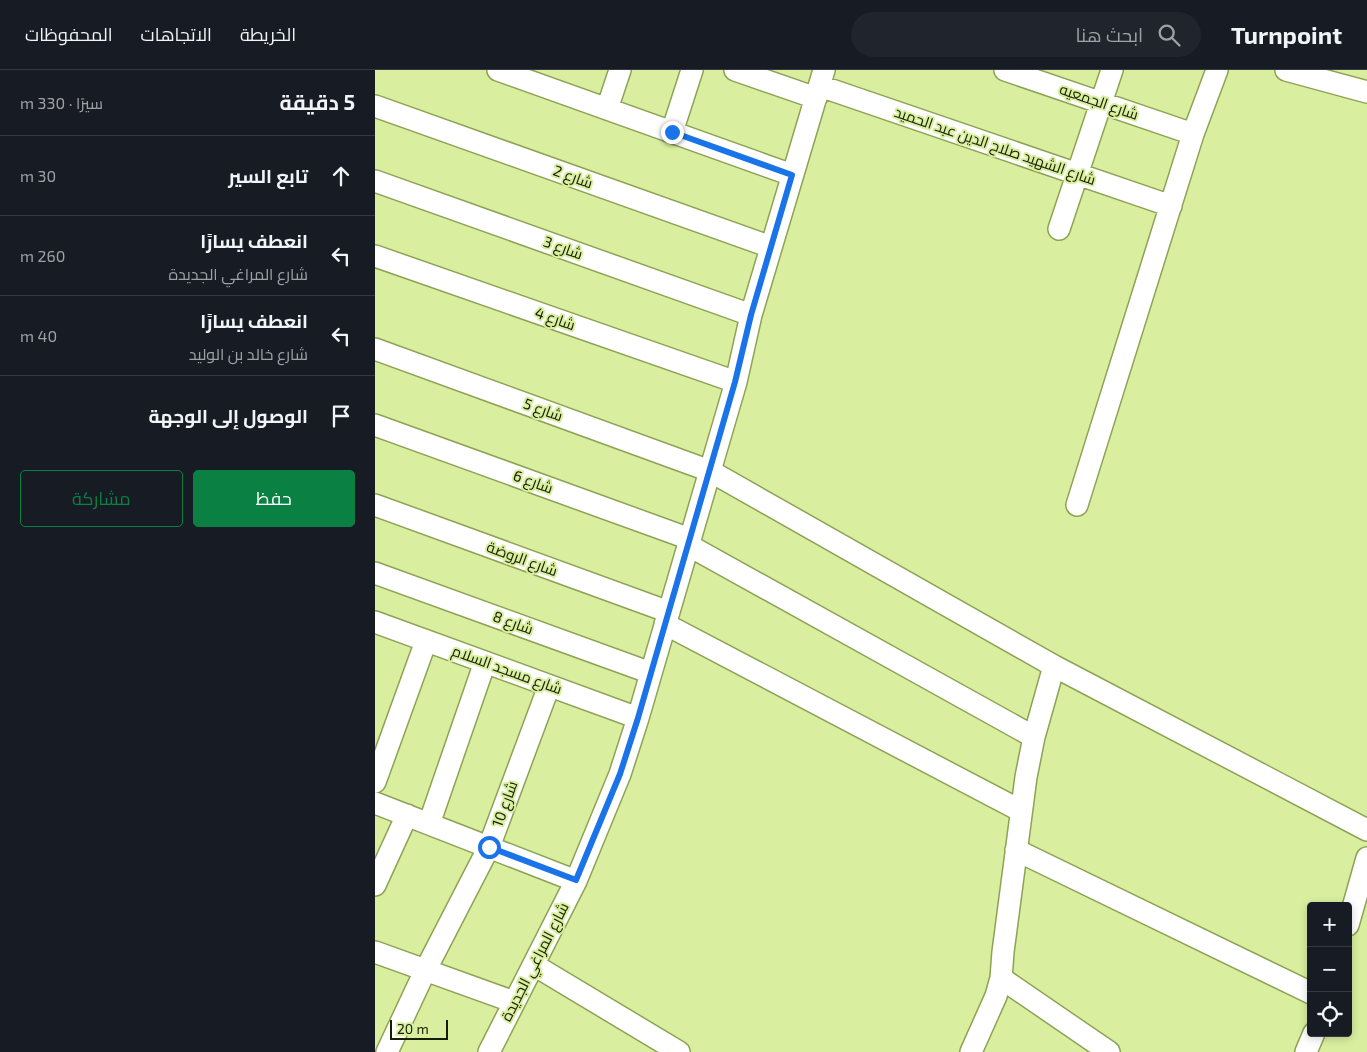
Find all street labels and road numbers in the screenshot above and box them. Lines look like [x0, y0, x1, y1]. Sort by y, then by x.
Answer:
street label: شارع الجمعيه [1056, 79, 1141, 126]
street label: شارع الشهيد صلاح الدين عبد الحميد [891, 102, 1098, 191]
street label: شارع 2 [550, 161, 596, 194]
street label: شارع 3 [540, 232, 586, 265]
street label: شارع 4 [532, 303, 578, 336]
street label: شارع 5 [520, 394, 565, 427]
street label: شارع 6 [510, 466, 556, 499]
street label: شارع الروضة [483, 537, 560, 582]
street label: شارع 8 [490, 607, 536, 640]
street label: شارع مسجد السلام [449, 641, 565, 700]
street label: شارع 10 [487, 778, 523, 830]
street label: شارع المراغي الجديدة [496, 899, 575, 1026]

